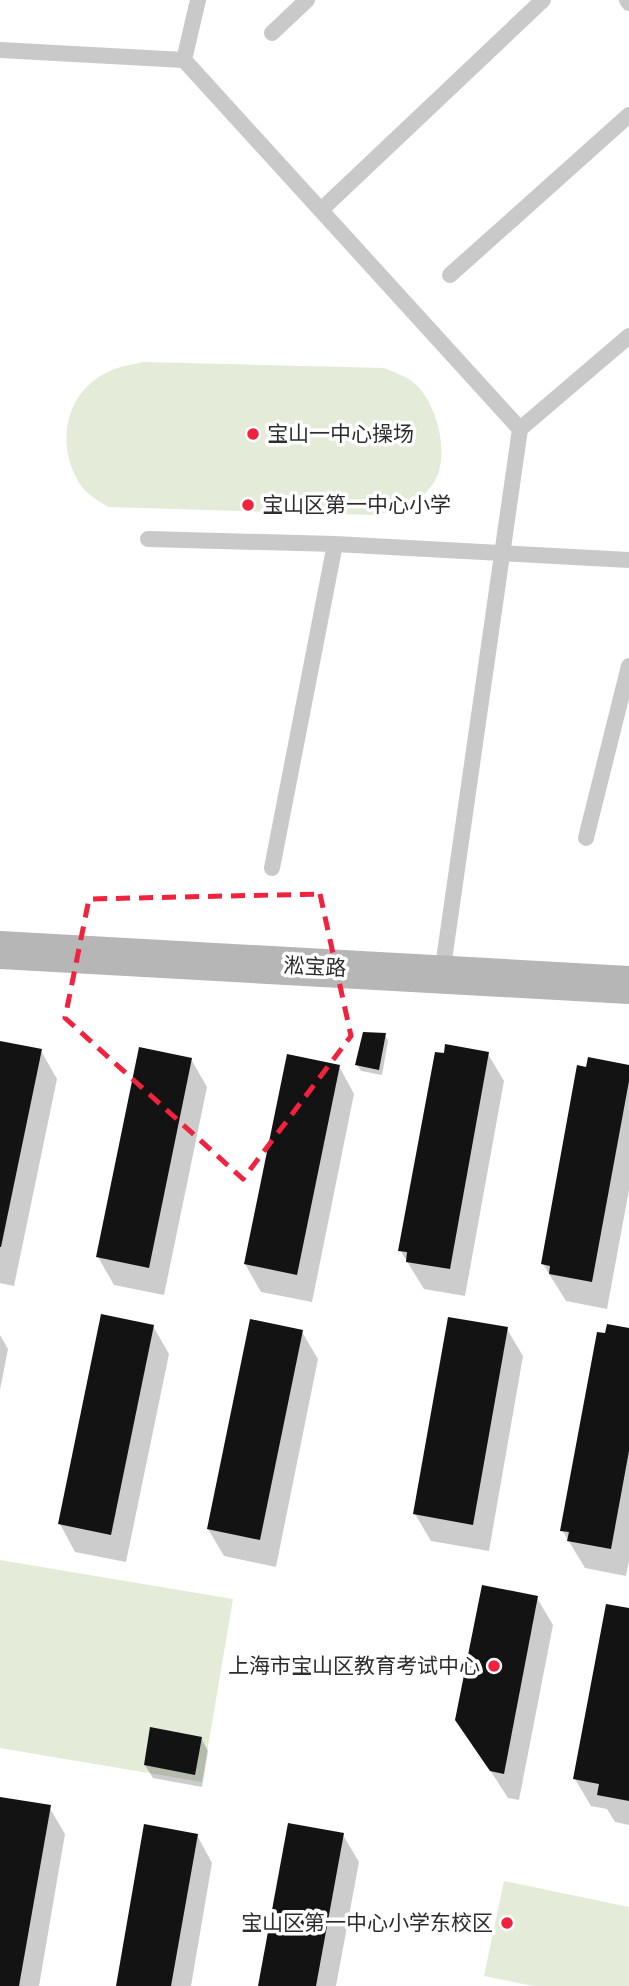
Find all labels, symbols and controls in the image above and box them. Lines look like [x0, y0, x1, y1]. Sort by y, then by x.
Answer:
place label: 宝山一中心操场 [267, 422, 414, 446]
marker: 宝山一中心操场 [245, 426, 261, 442]
place label: 宝山区第一中心小学 [262, 493, 451, 517]
marker: 宝山区第一中心小学 [240, 497, 256, 513]
street label: 淞宝路 [283, 953, 347, 981]
place label: 上海市宝山区教育考试中心 [228, 1654, 480, 1678]
marker: 上海市宝山区教育考试中心 [486, 1658, 502, 1674]
place label: 宝山区第一中心小学东校区 [241, 1911, 493, 1935]
marker: 宝山区第一中心小学东校区 [499, 1915, 515, 1931]

